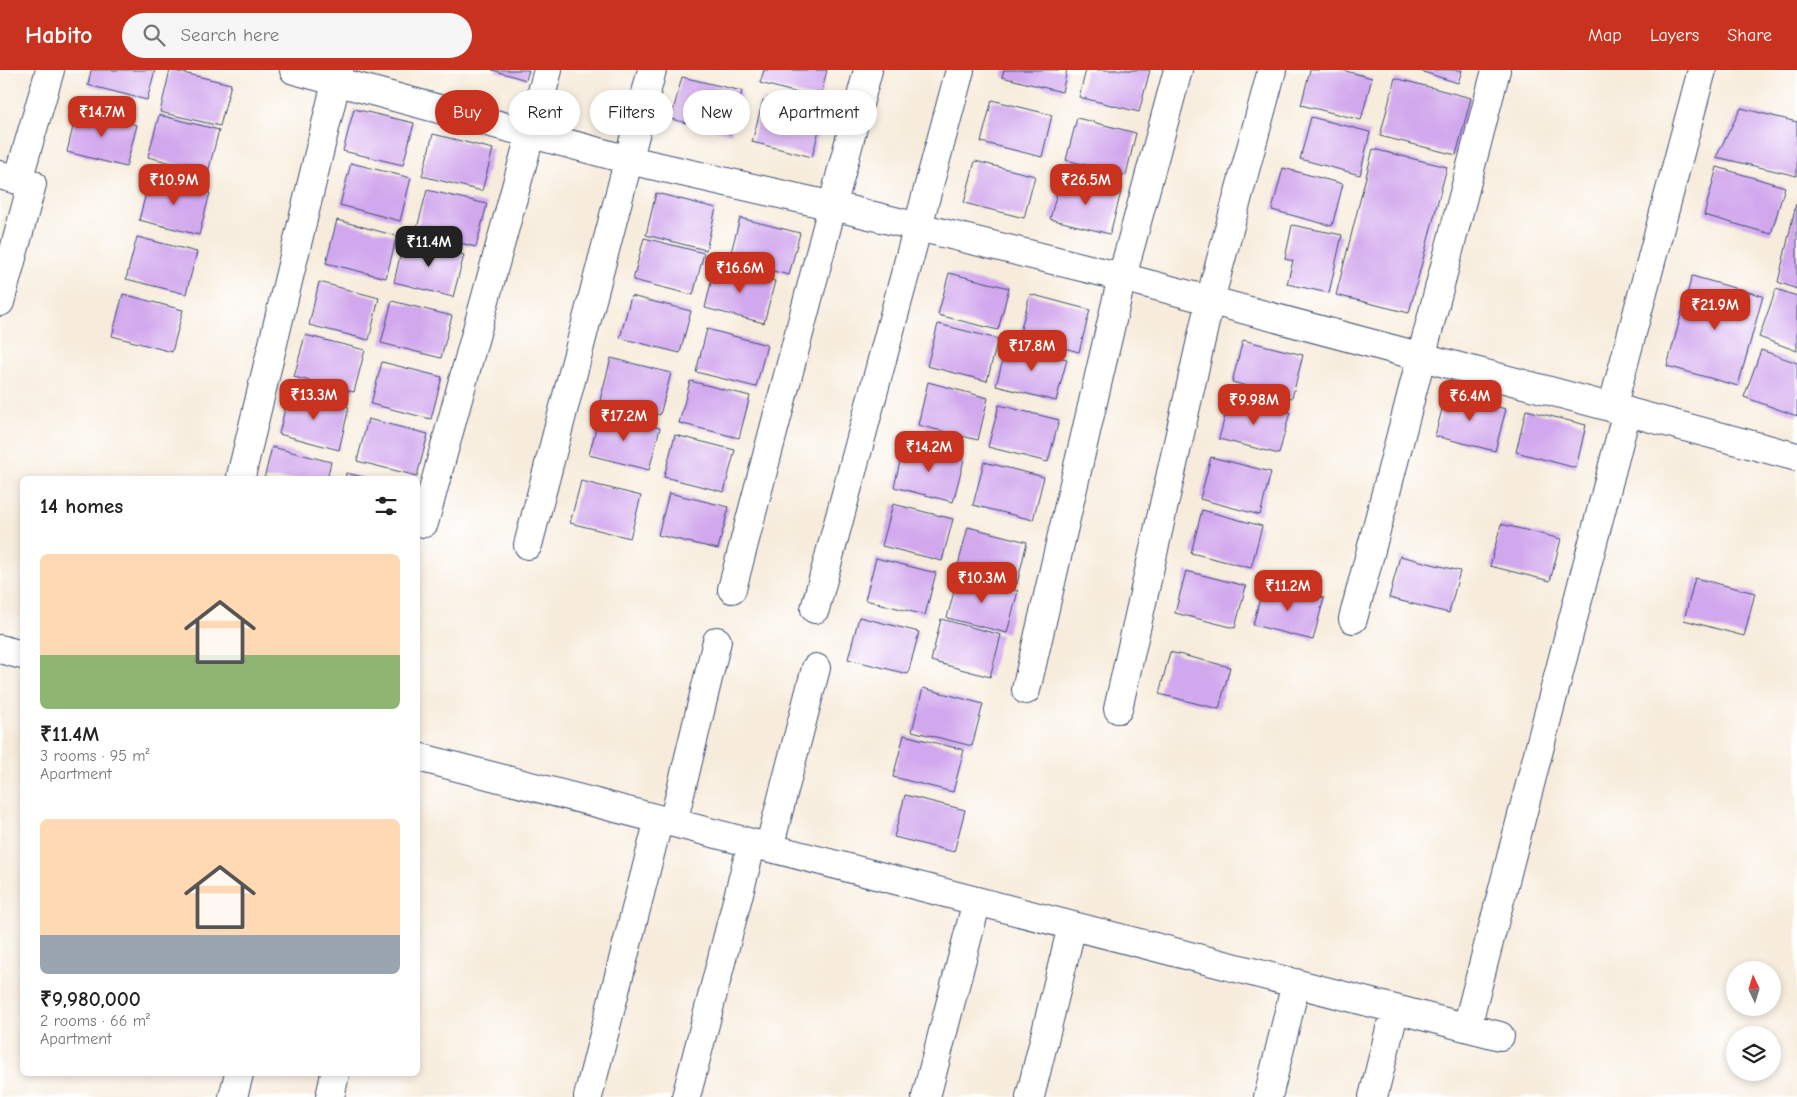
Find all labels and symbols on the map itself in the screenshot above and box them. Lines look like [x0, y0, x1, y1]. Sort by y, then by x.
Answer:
pin: ₹14.7M [61, 96, 143, 138]
pin: ₹10.9M [133, 164, 215, 206]
pin: ₹26.5M [1045, 164, 1127, 206]
pin: ₹11.4M [388, 226, 470, 268]
pin: ₹16.6M [699, 252, 781, 294]
pin: ₹21.9M [1674, 288, 1756, 331]
pin: ₹17.8M [991, 330, 1073, 372]
pin: ₹13.3M [273, 378, 355, 421]
pin: ₹6.4M [1435, 380, 1505, 422]
pin: ₹9.98M [1213, 384, 1295, 426]
pin: ₹17.2M [583, 400, 665, 442]
pin: ₹14.2M [888, 430, 970, 473]
pin: ₹10.3M [941, 562, 1023, 604]
pin: ₹11.2M [1247, 570, 1329, 612]
north arrow [1726, 961, 1781, 1016]

